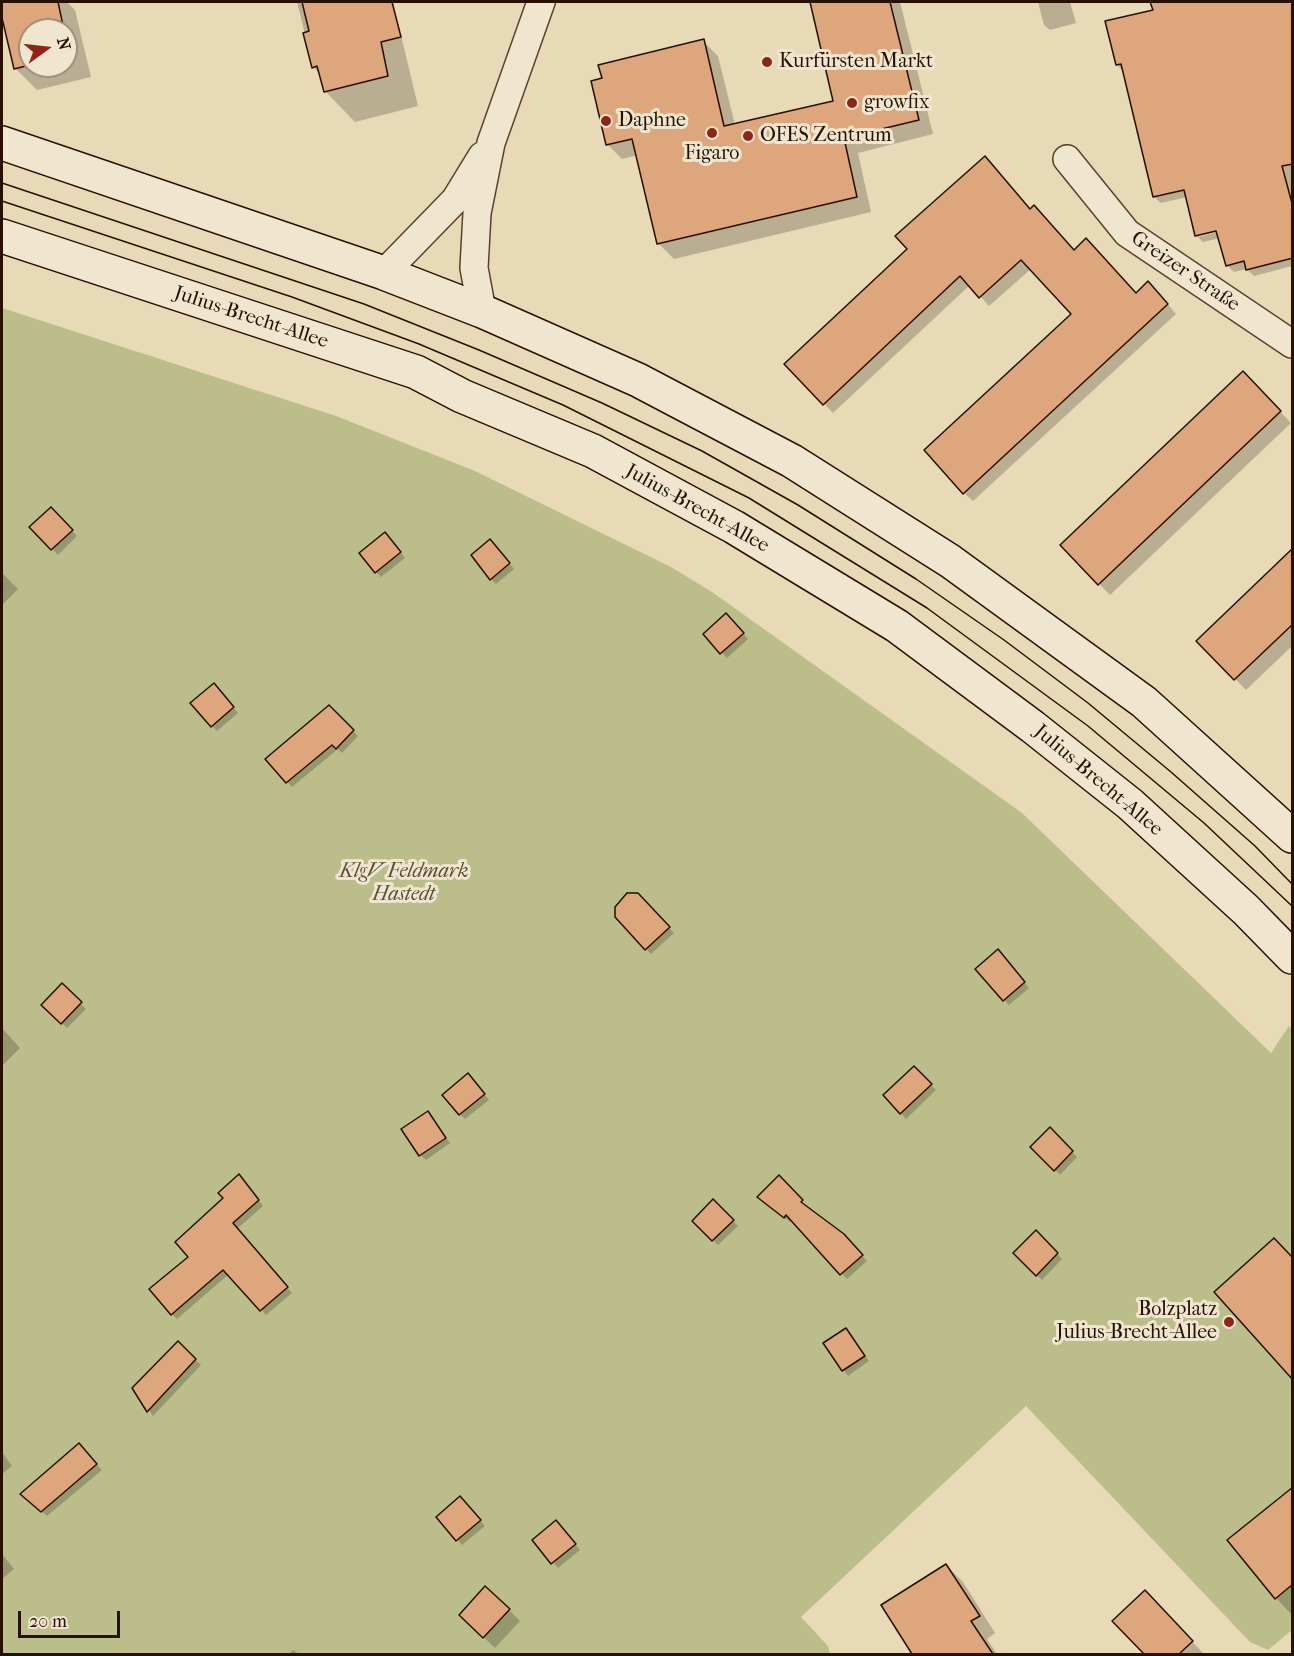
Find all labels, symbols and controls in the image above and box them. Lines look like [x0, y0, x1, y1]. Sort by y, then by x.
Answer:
north arrow [18, 18, 78, 78]
text: N [53, 35, 75, 52]
place label: Kurfürsten Markt [779, 50, 933, 74]
marker: Kurfürsten Markt [760, 55, 774, 69]
place label: growfix [864, 91, 929, 115]
marker: growfix [845, 96, 859, 110]
place label: Daphne [618, 109, 686, 133]
marker: Daphne [599, 114, 613, 128]
place label: OFES Zentrum [760, 124, 892, 148]
marker: Figaro [705, 126, 719, 140]
marker: OFES Zentrum [741, 129, 755, 143]
place label: Figaro [684, 142, 740, 166]
street label: Greizer Straße [1126, 227, 1244, 317]
street label: Julius-Brecht-Allee [171, 282, 331, 354]
street label: Julius-Brecht-Allee [621, 460, 773, 558]
street label: Julius-Brecht-Allee [1029, 720, 1167, 842]
park label: KlgV Feldmark Hastedt [340, 860, 468, 907]
place label: Bolzplatz Julius-Brecht-Allee [1056, 1298, 1217, 1345]
marker: Bolzplatz Julius-Brecht-Allee [1222, 1315, 1236, 1329]
scale bar [21, 1599, 123, 1637]
text: 20 m [29, 1611, 67, 1632]

